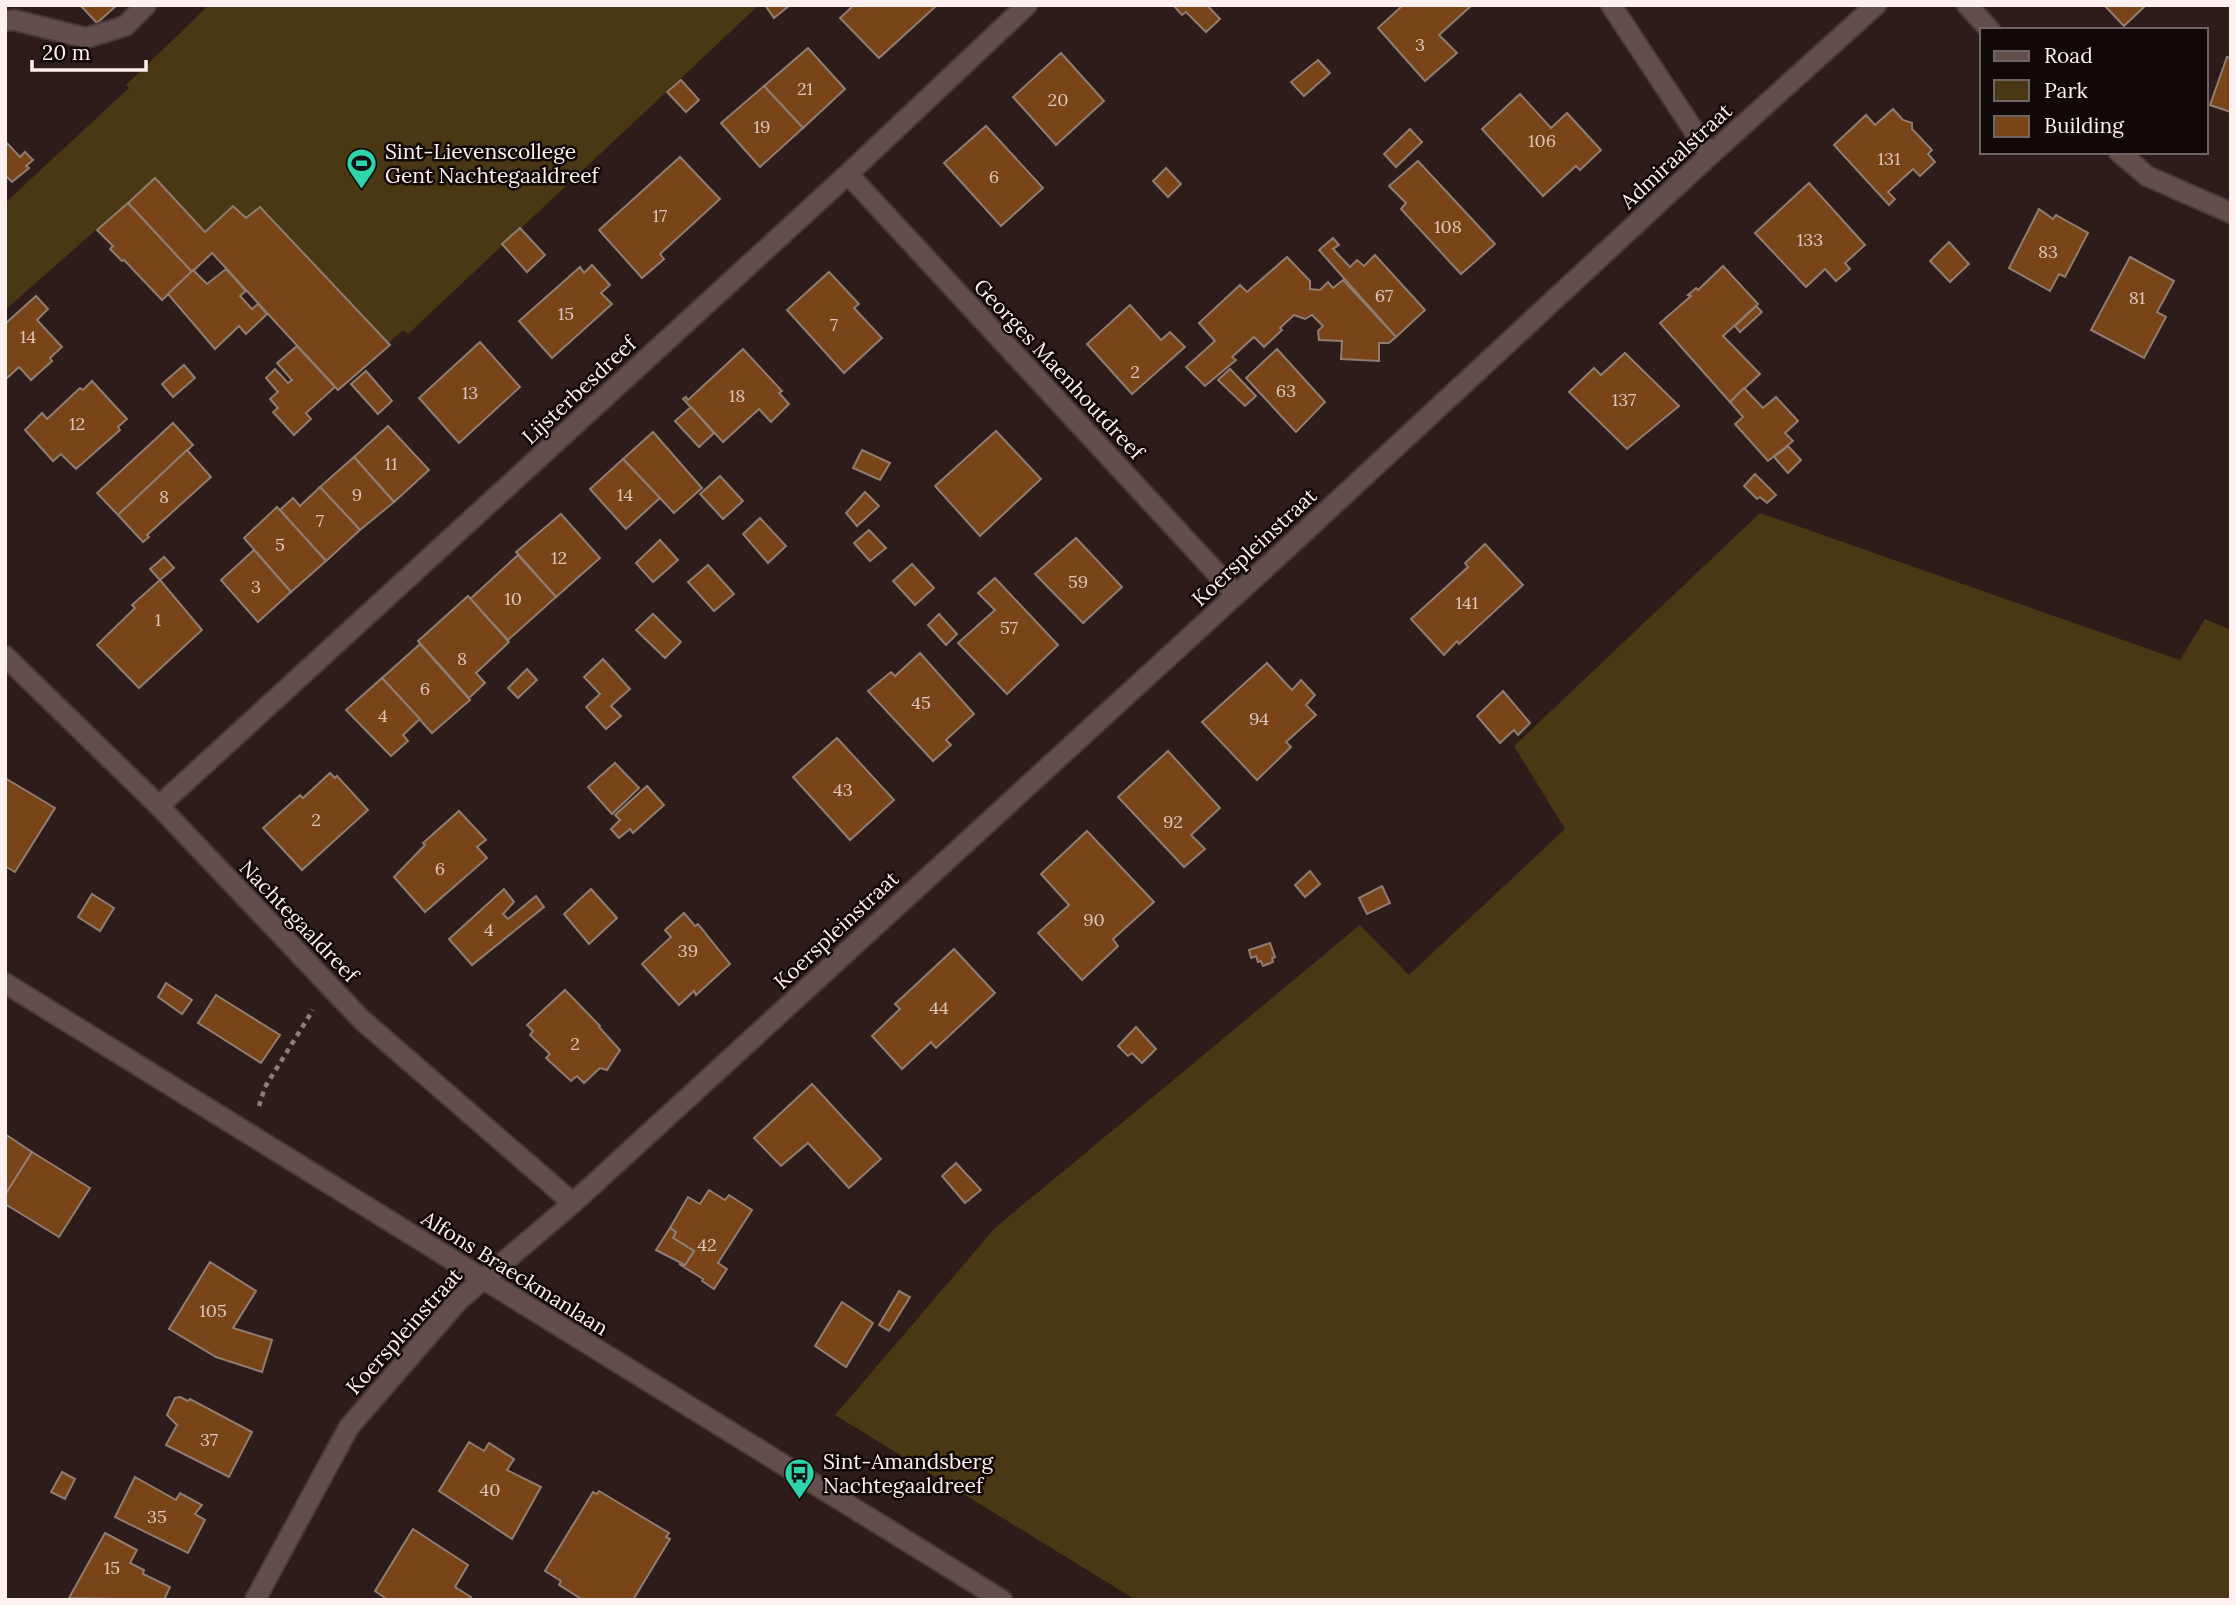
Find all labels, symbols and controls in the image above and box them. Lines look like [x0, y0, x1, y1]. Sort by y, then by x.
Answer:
scale bar [32, 28, 145, 72]
legend [1980, 28, 2208, 154]
house number: 3 [1415, 33, 1425, 56]
text: 20 m [42, 39, 91, 66]
text: Road [2044, 42, 2093, 69]
house number: 21 [797, 77, 813, 100]
text: Park [2044, 77, 2088, 104]
house number: 20 [1048, 88, 1068, 111]
street label: Admiraalstraat [1614, 97, 1738, 215]
text: Building [2044, 112, 2124, 139]
house number: 19 [754, 115, 770, 138]
house number: 106 [1528, 129, 1556, 152]
place label: Sint-Lievenscollege Gent Nachtegaaldreef [385, 138, 601, 189]
sports icon: Sint-Lievenscollege Gent Nachtegaaldreef [345, 146, 379, 190]
house number: 131 [1877, 147, 1901, 170]
house number: 6 [989, 165, 999, 188]
house number: 17 [653, 204, 667, 227]
house number: 108 [1434, 215, 1462, 238]
house number: 133 [1797, 228, 1823, 251]
house number: 83 [2038, 240, 2058, 263]
street label: Georges Maenhoutdreef [968, 273, 1151, 467]
house number: 67 [1375, 284, 1393, 307]
house number: 81 [2129, 286, 2145, 309]
house number: 15 [558, 302, 574, 325]
house number: 7 [830, 313, 838, 336]
house number: 14 [20, 325, 36, 348]
street label: Lijsterbesdreef [516, 329, 643, 450]
house number: 2 [1130, 360, 1140, 383]
house number: 63 [1276, 379, 1296, 402]
house number: 13 [462, 381, 478, 404]
house number: 18 [729, 384, 745, 407]
house number: 137 [1612, 388, 1636, 411]
house number: 12 [69, 412, 85, 435]
house number: 11 [384, 452, 398, 475]
street label: Koerspleinstraat [1186, 482, 1323, 612]
house number: 9 [352, 483, 362, 506]
house number: 14 [617, 483, 633, 506]
house number: 8 [159, 485, 169, 508]
house number: 7 [316, 509, 324, 532]
house number: 5 [275, 533, 285, 556]
house number: 12 [551, 546, 567, 569]
house number: 59 [1068, 570, 1088, 593]
house number: 3 [251, 575, 261, 598]
house number: 10 [504, 587, 522, 610]
house number: 141 [1456, 591, 1478, 614]
house number: 1 [155, 608, 161, 631]
house number: 57 [1000, 616, 1018, 639]
house number: 8 [457, 647, 467, 670]
house number: 6 [420, 677, 430, 700]
house number: 45 [911, 691, 931, 714]
house number: 4 [378, 704, 388, 727]
house number: 94 [1249, 707, 1269, 730]
house number: 43 [833, 778, 853, 801]
house number: 2 [311, 808, 321, 831]
house number: 92 [1163, 810, 1183, 833]
street label: Nachtegaaldreef [234, 854, 366, 989]
house number: 6 [435, 857, 445, 880]
street label: Koerspleinstraat [768, 865, 905, 995]
house number: 90 [1083, 908, 1105, 931]
house number: 4 [484, 918, 494, 941]
house number: 39 [678, 939, 698, 962]
house number: 44 [929, 996, 949, 1019]
house number: 2 [570, 1032, 580, 1055]
street label: Alfons Braeckmanlaan [416, 1204, 614, 1342]
house number: 42 [697, 1233, 717, 1256]
street label: Koerspleinstraat [340, 1261, 469, 1400]
house number: 105 [199, 1299, 227, 1322]
house number: 37 [200, 1428, 218, 1451]
place label: Sint-Amandsberg Nachtegaaldreef [823, 1448, 994, 1499]
bus stop icon: Sint-Amandsberg Nachtegaaldreef [783, 1456, 817, 1500]
house number: 40 [480, 1478, 500, 1501]
house number: 35 [147, 1505, 167, 1528]
house number: 15 [104, 1556, 120, 1579]

